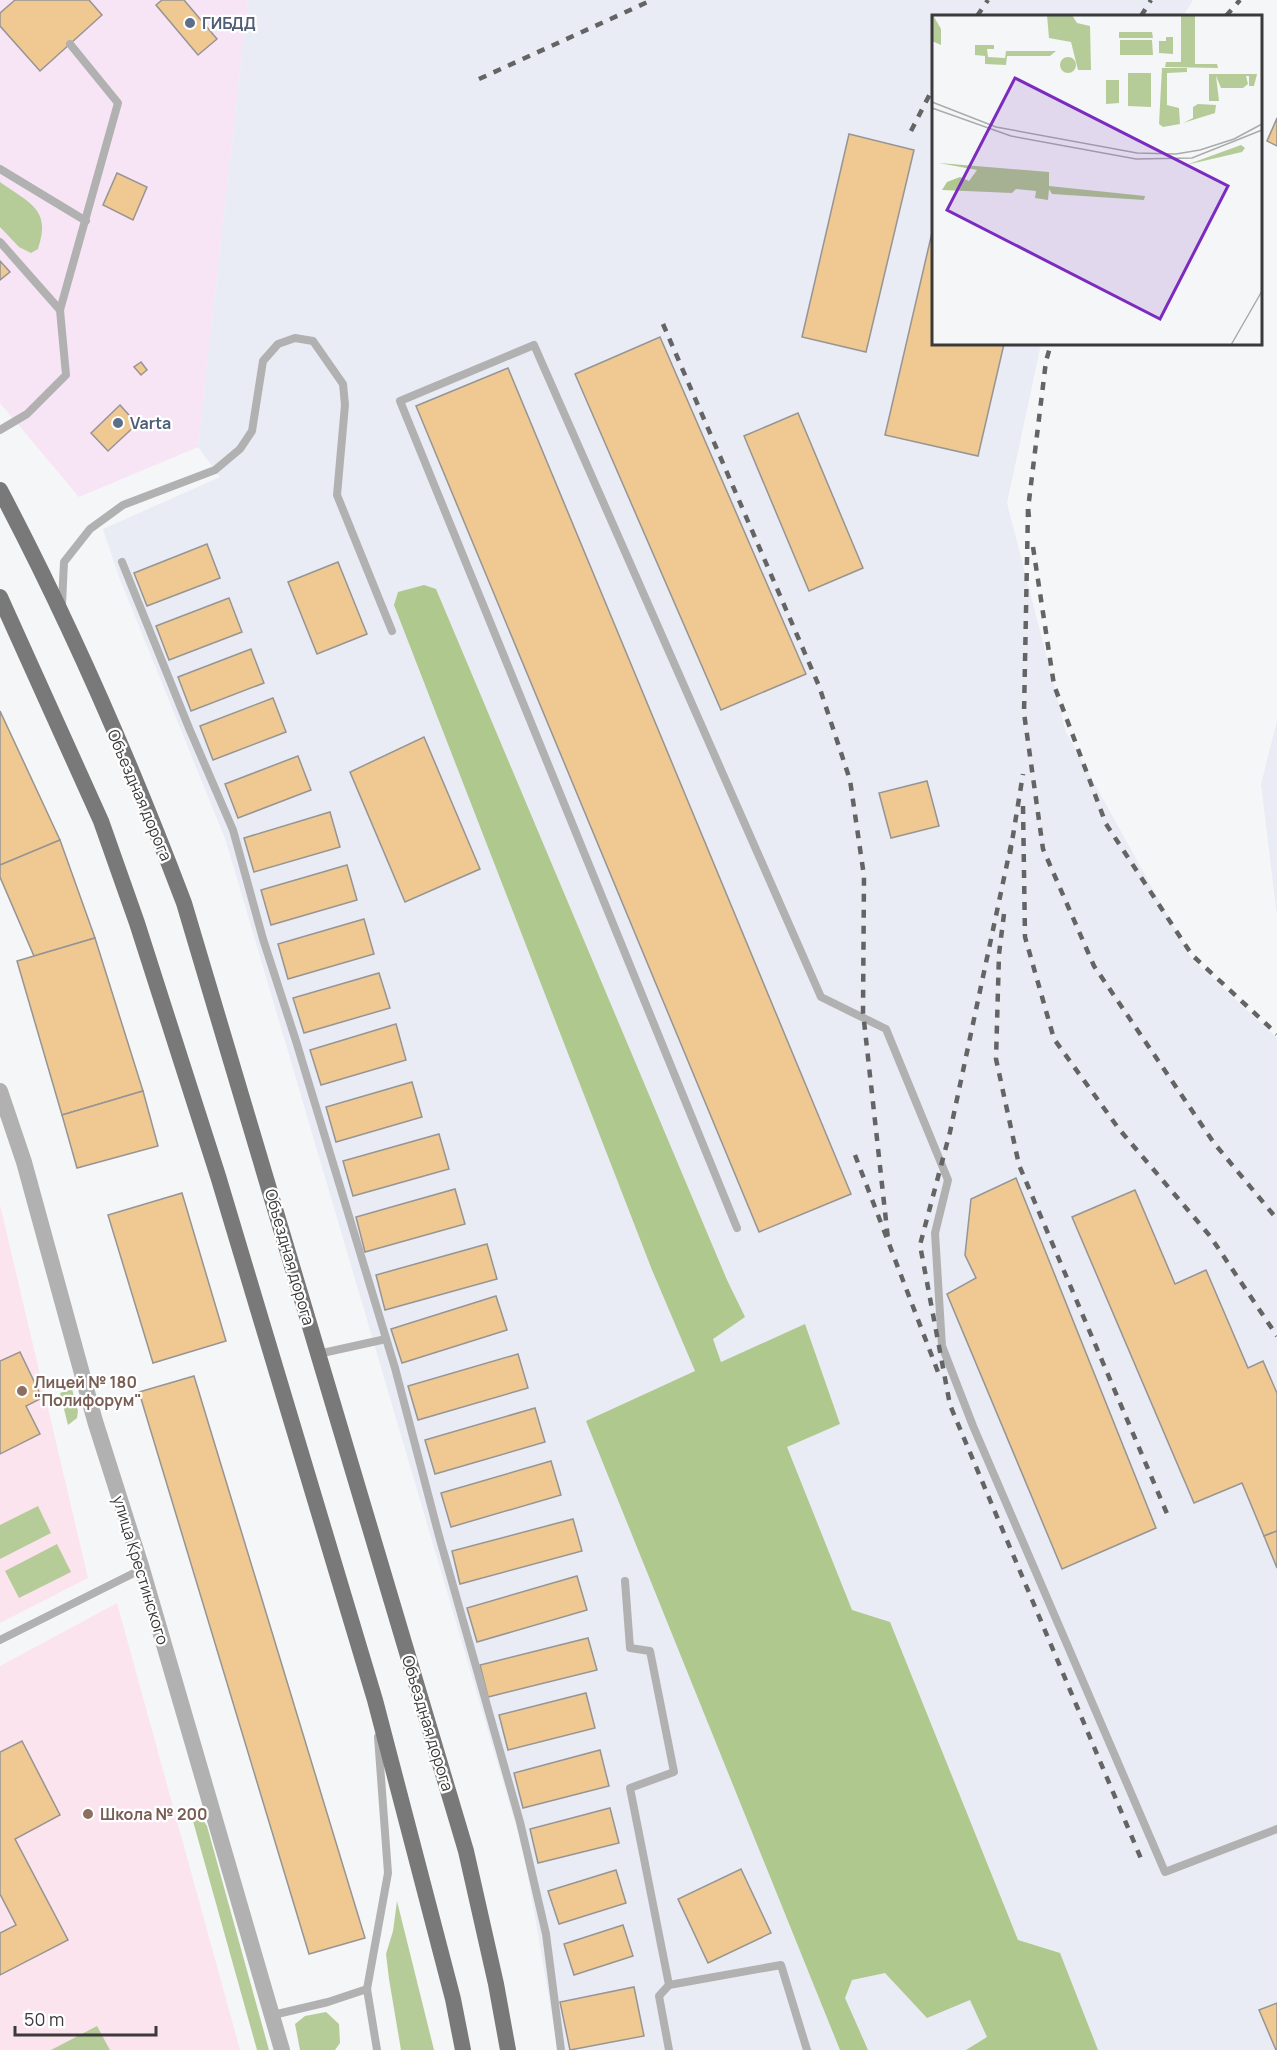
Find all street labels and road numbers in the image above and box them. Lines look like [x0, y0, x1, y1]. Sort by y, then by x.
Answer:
street label: Объездная дорога [102, 726, 178, 864]
street label: Объездная дорога [260, 1186, 320, 1328]
street label: улица Крестинского [108, 1493, 174, 1647]
street label: Объездная дорога [397, 1652, 459, 1794]

